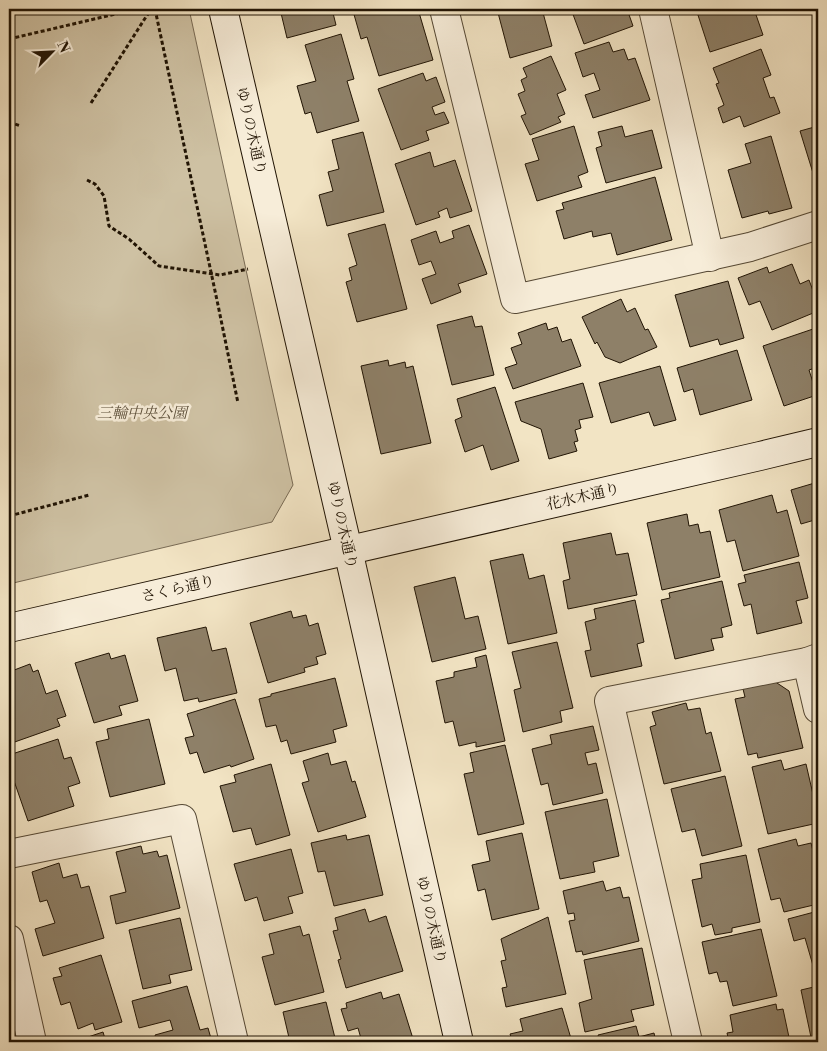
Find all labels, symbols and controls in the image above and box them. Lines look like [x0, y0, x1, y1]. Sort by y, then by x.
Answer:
north arrow [28, 28, 78, 78]
text: N [52, 38, 73, 56]
street label: ゆりの木通り [232, 85, 270, 177]
park label: 三輪中央公園 [97, 404, 190, 423]
street label: ゆりの木通り [323, 479, 361, 571]
street label: 花水木通り [544, 479, 622, 515]
street label: さくら通り [139, 571, 217, 607]
street label: ゆりの木通り [412, 874, 450, 966]

